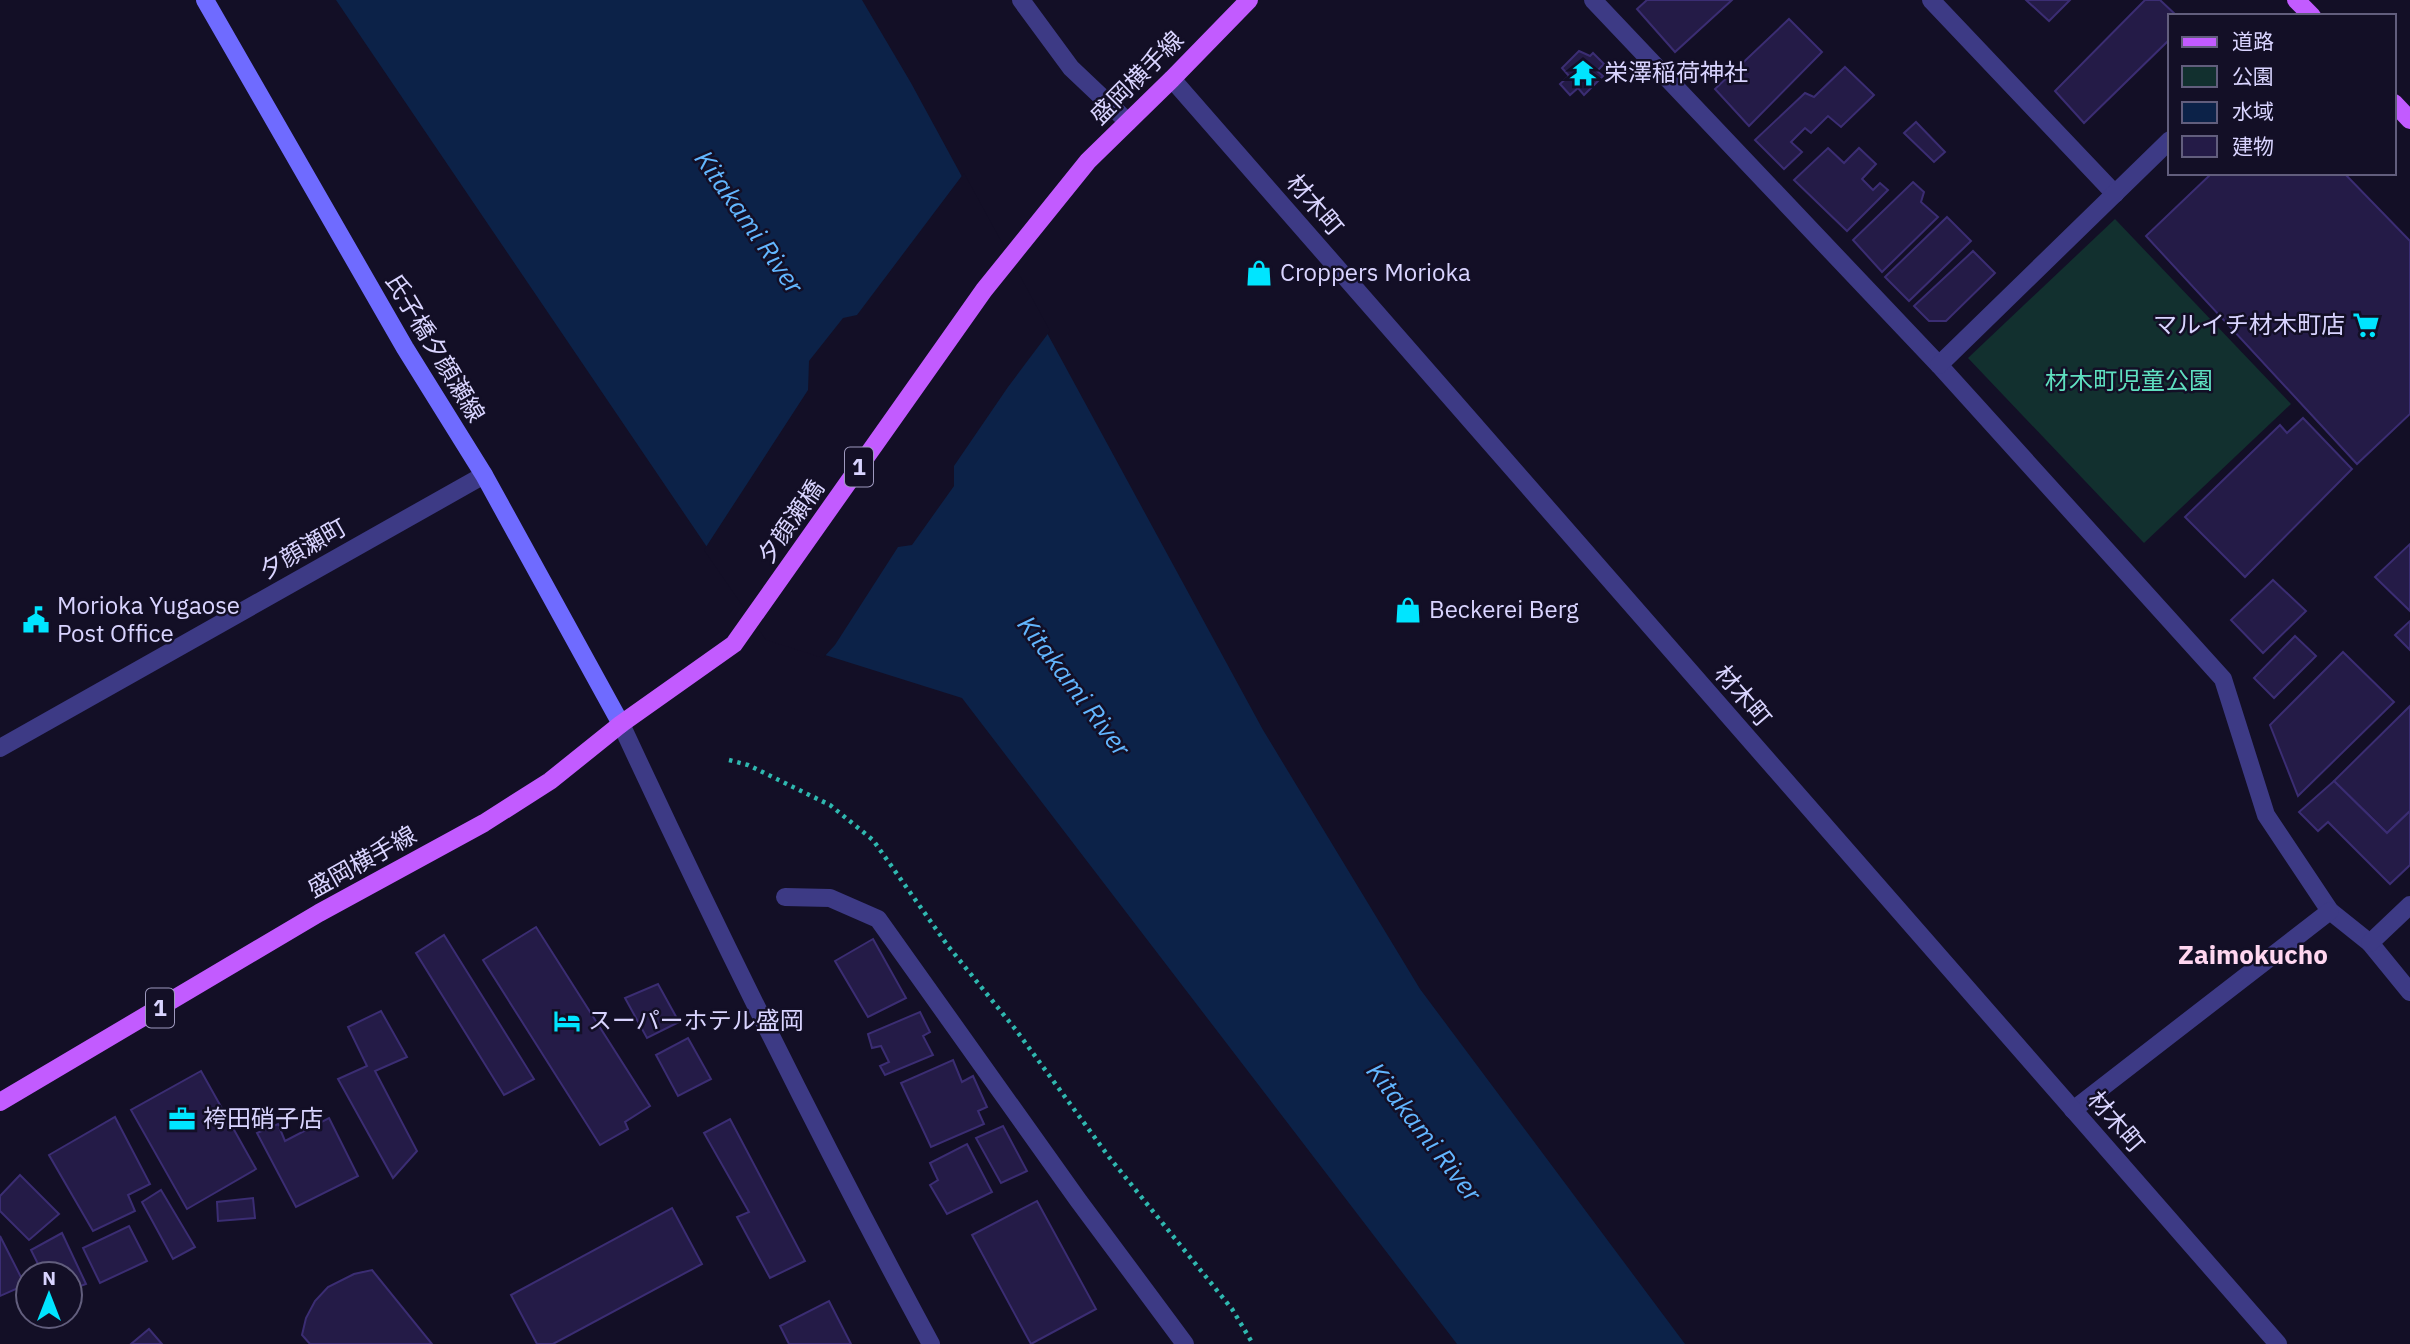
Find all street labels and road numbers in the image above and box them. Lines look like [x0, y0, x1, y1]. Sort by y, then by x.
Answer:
street label: 盛岡横手線 [1083, 24, 1190, 131]
street label: 材木町 [1280, 167, 1351, 242]
street label: 氏子橋夕顔瀬線 [379, 267, 493, 428]
road number: 1 [845, 447, 873, 486]
street label: 夕顔瀬橋 [750, 473, 831, 570]
street label: 夕顔瀬町 [253, 510, 352, 586]
street label: 材木町 [1708, 658, 1779, 733]
street label: 盛岡横手線 [301, 818, 422, 904]
road number: 1 [146, 988, 174, 1028]
street label: 材木町 [2081, 1084, 2152, 1159]

